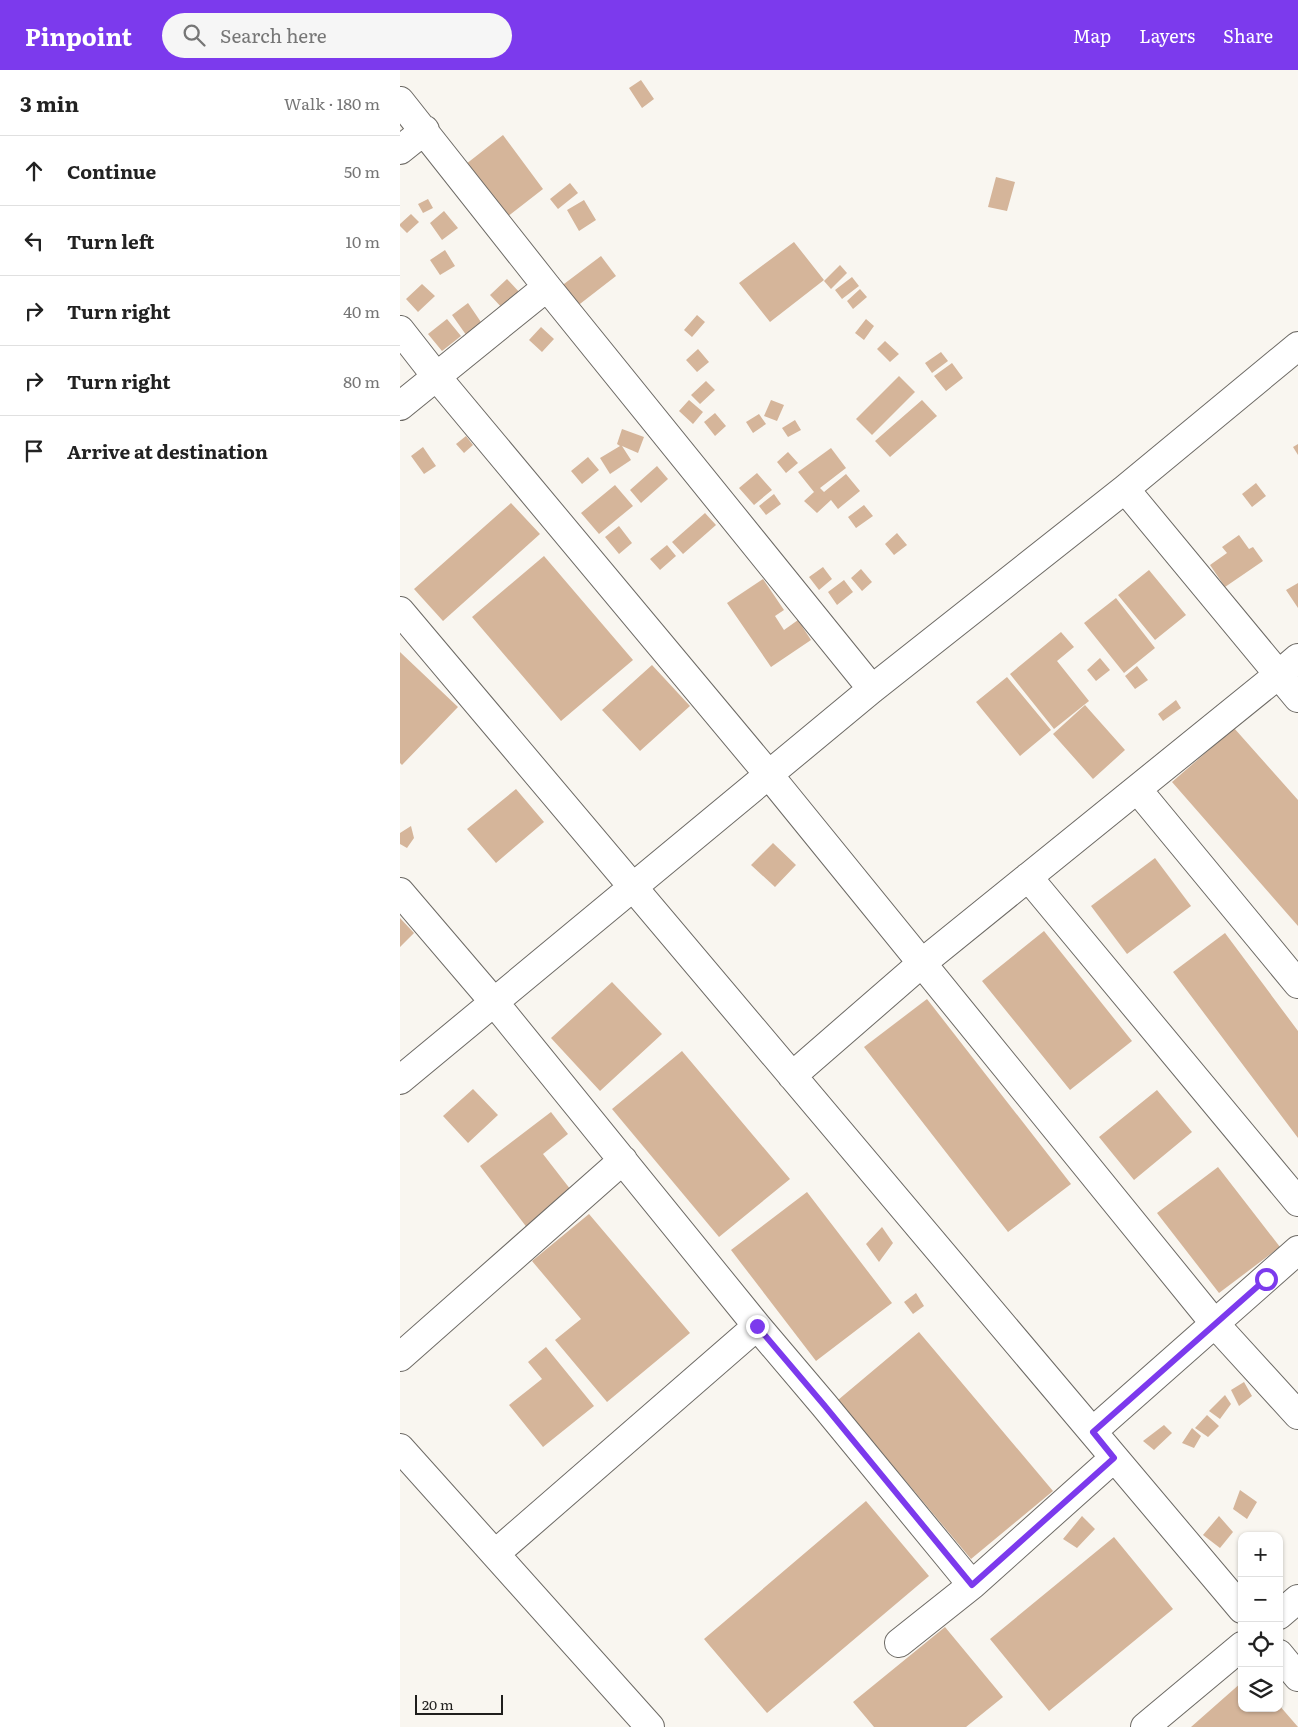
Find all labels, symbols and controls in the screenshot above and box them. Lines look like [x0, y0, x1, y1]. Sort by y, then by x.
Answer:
search box [162, 13, 512, 58]
text: Pinpoint [25, 18, 132, 53]
icon: search [180, 21, 208, 49]
text: Search here [220, 21, 327, 49]
text: Map [1073, 22, 1111, 49]
text: Layers [1139, 22, 1195, 49]
text: Share [1223, 22, 1273, 49]
text: 3 min [20, 87, 79, 118]
text: Walk · 180 m [284, 91, 380, 115]
icon: ahead [20, 157, 48, 185]
text: Continue [67, 157, 156, 185]
text: 50 m [344, 159, 380, 183]
icon: left [20, 227, 48, 255]
text: Turn left [67, 227, 154, 255]
text: 10 m [346, 229, 380, 253]
icon: right [20, 297, 48, 325]
text: Turn right [67, 297, 171, 325]
text: 40 m [343, 299, 380, 323]
icon: right [20, 367, 48, 395]
text: Turn right [67, 367, 171, 395]
text: 80 m [343, 369, 380, 393]
icon: arrive [20, 437, 48, 465]
text: Arrive at destination [67, 437, 268, 465]
route start [1255, 1268, 1278, 1291]
route end [746, 1315, 769, 1338]
map controls [1238, 1532, 1283, 1712]
button: + [1238, 1532, 1283, 1577]
button: − [1238, 1577, 1283, 1622]
button: locate [1238, 1622, 1283, 1667]
button: layers [1238, 1667, 1283, 1712]
scale bar [415, 1692, 502, 1715]
text: 20 m [422, 1694, 454, 1714]

